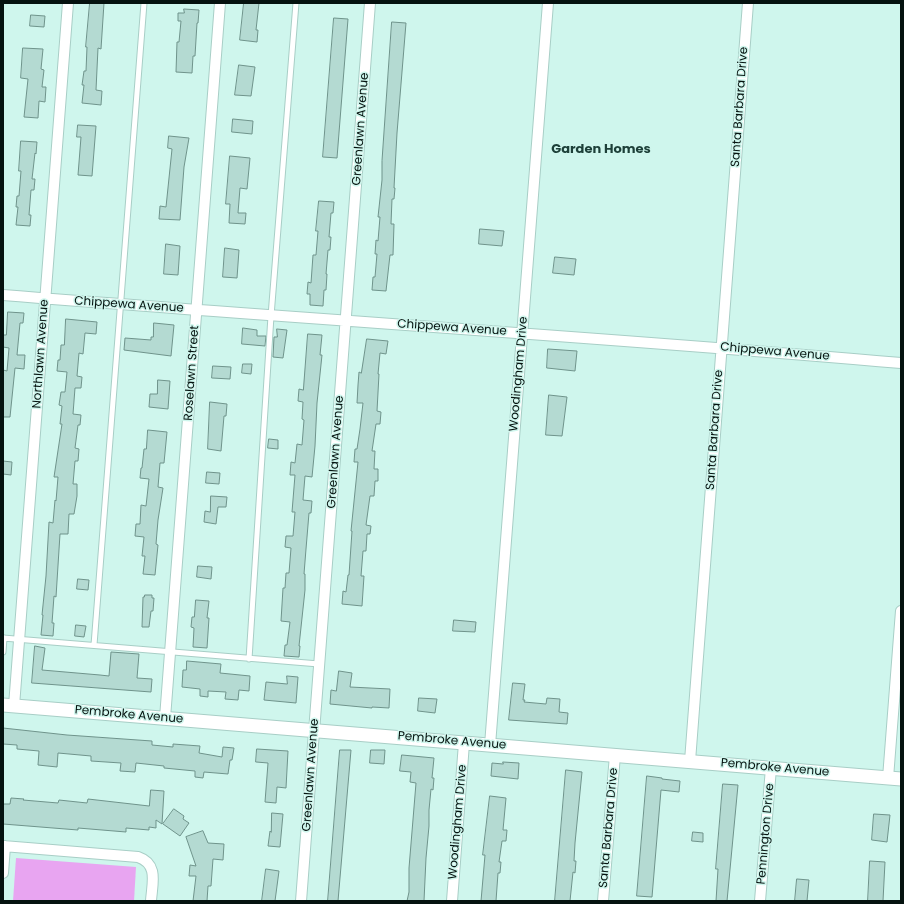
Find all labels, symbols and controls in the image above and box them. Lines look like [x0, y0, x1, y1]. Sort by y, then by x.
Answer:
street label: Santa Barbara Drive [729, 46, 751, 168]
street label: Greenlawn Avenue [350, 72, 372, 186]
district label: Garden Homes [551, 142, 651, 158]
street label: Chippewa Avenue [74, 294, 184, 316]
street label: Northlawn Avenue [30, 299, 52, 409]
street label: Woodingham Drive [507, 316, 531, 432]
street label: Chippewa Avenue [397, 317, 507, 339]
street label: Roselawn Street [181, 325, 203, 421]
street label: Chippewa Avenue [720, 340, 830, 364]
street label: Santa Barbara Drive [704, 369, 726, 491]
street label: Greenlawn Avenue [325, 395, 347, 509]
street label: Pembroke Avenue [74, 703, 184, 727]
street label: Greenlawn Avenue [300, 718, 322, 832]
street label: Pembroke Avenue [397, 729, 507, 753]
street label: Pembroke Avenue [720, 756, 830, 780]
street label: Woodingham Drive [446, 764, 470, 880]
street label: Santa Barbara Drive [597, 767, 621, 889]
street label: Pennington Drive [754, 783, 778, 885]

